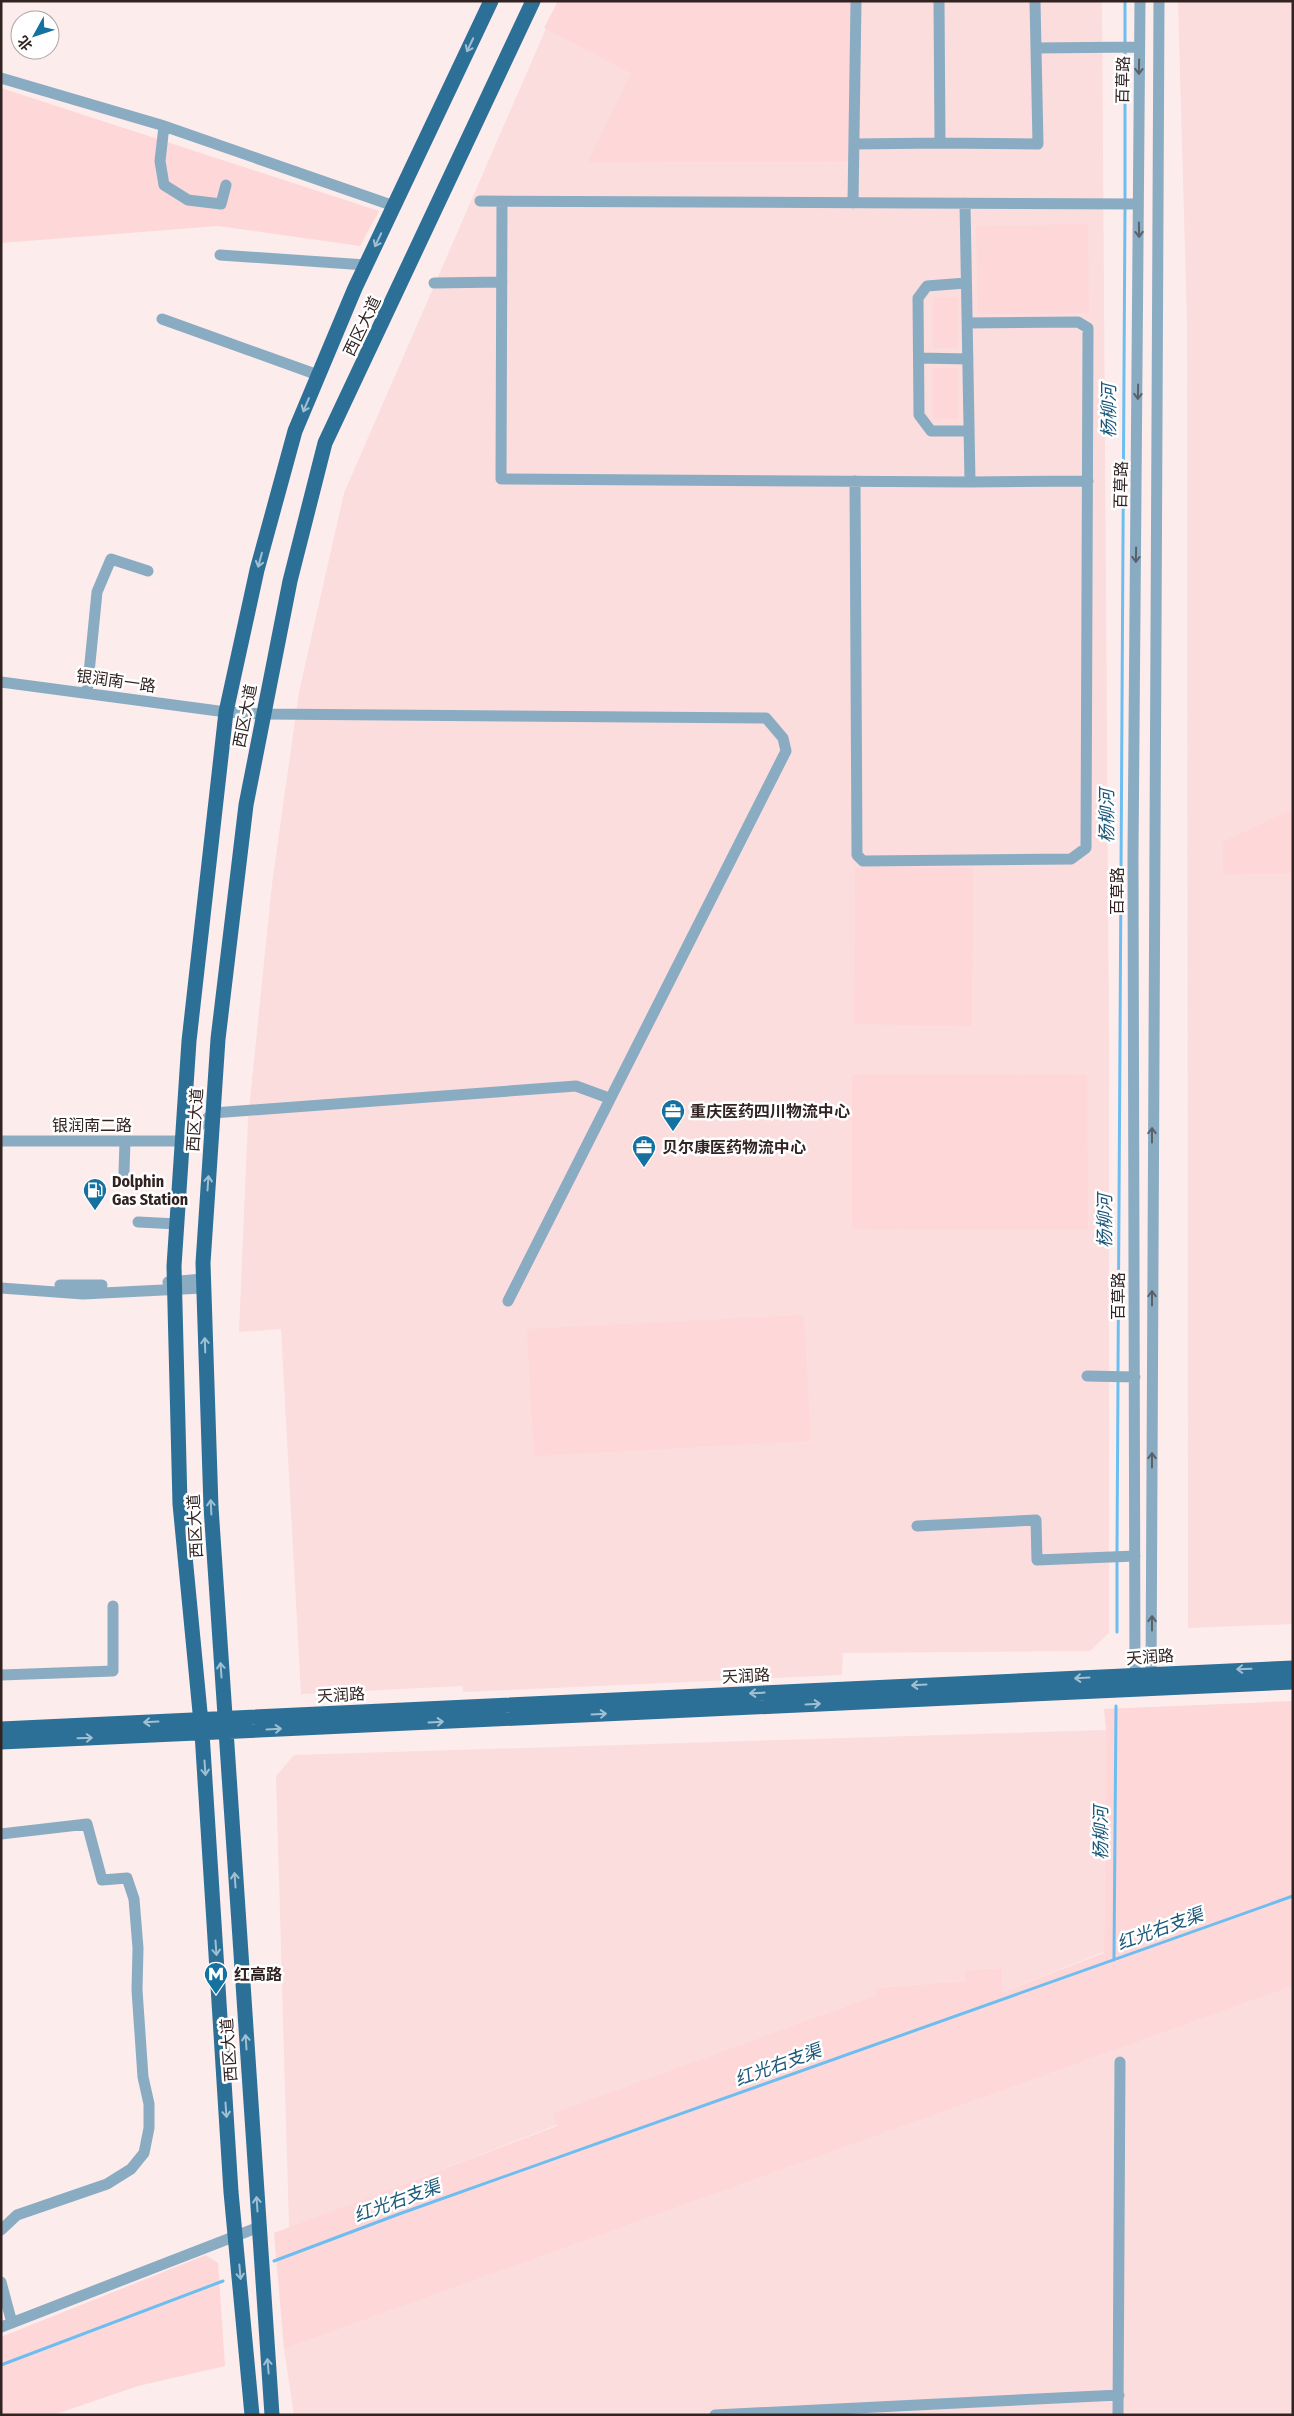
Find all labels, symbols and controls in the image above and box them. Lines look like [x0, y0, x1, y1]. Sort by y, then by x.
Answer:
north arrow [10, 10, 60, 60]
text: 北 [14, 32, 36, 54]
one-way arrow [465, 37, 474, 52]
street label: 百草路 [1113, 56, 1133, 104]
one-way arrow [1134, 59, 1144, 75]
one-way arrow [1134, 222, 1144, 238]
one-way arrow [373, 232, 382, 247]
street label: 西区大道 [339, 293, 385, 359]
water label: 杨柳河 [1098, 381, 1120, 438]
one-way arrow [1133, 384, 1143, 400]
one-way arrow [301, 397, 310, 412]
street label: 百草路 [1111, 461, 1131, 509]
one-way arrow [1131, 546, 1141, 563]
one-way arrow [255, 552, 264, 568]
street label: 银润南一路 [75, 666, 157, 696]
street label: 西区大道 [230, 683, 260, 749]
water label: 杨柳河 [1096, 786, 1118, 843]
street label: 百草路 [1108, 867, 1127, 915]
street label: 西区大道 [183, 1087, 207, 1153]
office icon: 重庆医药四川物流中心 [660, 1098, 686, 1132]
place label: 重庆医药四川物流中心 [690, 1102, 850, 1121]
street label: 银润南二路 [52, 1116, 132, 1135]
one-way arrow [1147, 1128, 1157, 1144]
office icon: 贝尔康医药物流中心 [631, 1134, 657, 1168]
place label: 贝尔康医药物流中心 [662, 1138, 806, 1157]
place label: Dolphin Gas Station [112, 1172, 188, 1209]
one-way arrow [203, 1175, 213, 1191]
fuel station icon: Dolphin Gas Station [82, 1177, 108, 1211]
water label: 杨柳河 [1094, 1191, 1116, 1248]
street label: 百草路 [1109, 1272, 1128, 1320]
one-way arrow [1147, 1290, 1157, 1306]
one-way arrow [201, 1337, 210, 1353]
one-way arrow [1147, 1453, 1157, 1469]
street label: 西区大道 [184, 1494, 206, 1558]
one-way arrow [207, 1500, 216, 1516]
one-way arrow [1147, 1615, 1157, 1632]
street label: 天润路 [1125, 1646, 1175, 1668]
one-way arrow [217, 1662, 226, 1678]
street label: 天润路 [722, 1665, 770, 1687]
one-way arrow [1236, 1665, 1252, 1674]
one-way arrow [1074, 1673, 1090, 1682]
one-way arrow [912, 1681, 928, 1690]
street label: 天润路 [317, 1684, 365, 1706]
one-way arrow [749, 1689, 765, 1698]
one-way arrow [805, 1700, 821, 1709]
one-way arrow [590, 1710, 606, 1719]
one-way arrow [144, 1717, 160, 1726]
one-way arrow [428, 1717, 444, 1726]
one-way arrow [266, 1724, 282, 1734]
one-way arrow [77, 1734, 93, 1743]
one-way arrow [200, 1760, 209, 1776]
water label: 杨柳河 [1090, 1803, 1112, 1860]
one-way arrow [231, 1872, 240, 1888]
water label: 红光右支渠 [1114, 1902, 1209, 1955]
one-way arrow [211, 1939, 220, 1955]
metro station icon: 红高路 [203, 1961, 229, 1995]
place label: 红高路 [234, 1965, 282, 1984]
street label: 西区大道 [217, 2017, 241, 2083]
one-way arrow [242, 2034, 251, 2050]
water label: 红光右支渠 [732, 2038, 827, 2091]
one-way arrow [221, 2102, 231, 2118]
water label: 红光右支渠 [351, 2174, 446, 2227]
one-way arrow [253, 2196, 262, 2212]
one-way arrow [235, 2263, 245, 2279]
one-way arrow [263, 2358, 273, 2374]

